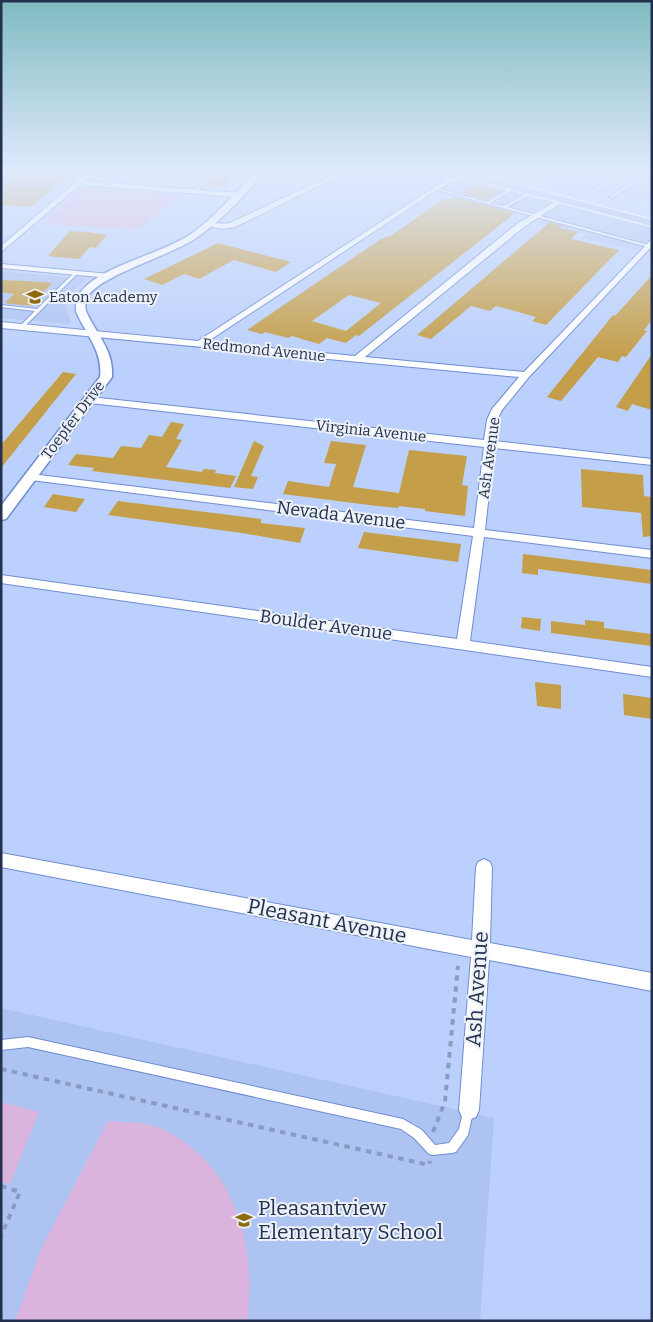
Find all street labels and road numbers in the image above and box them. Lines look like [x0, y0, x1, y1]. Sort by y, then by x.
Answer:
street label: Redmond Avenue [202, 335, 326, 365]
street label: Toepfer Drive [38, 377, 108, 463]
street label: Virginia Avenue [315, 416, 427, 446]
street label: Ash Avenue [474, 416, 504, 500]
street label: Nevada Avenue [275, 496, 407, 534]
street label: Boulder Avenue [258, 605, 394, 645]
street label: Pleasant Avenue [245, 893, 409, 949]
street label: Ash Avenue [460, 930, 494, 1048]

